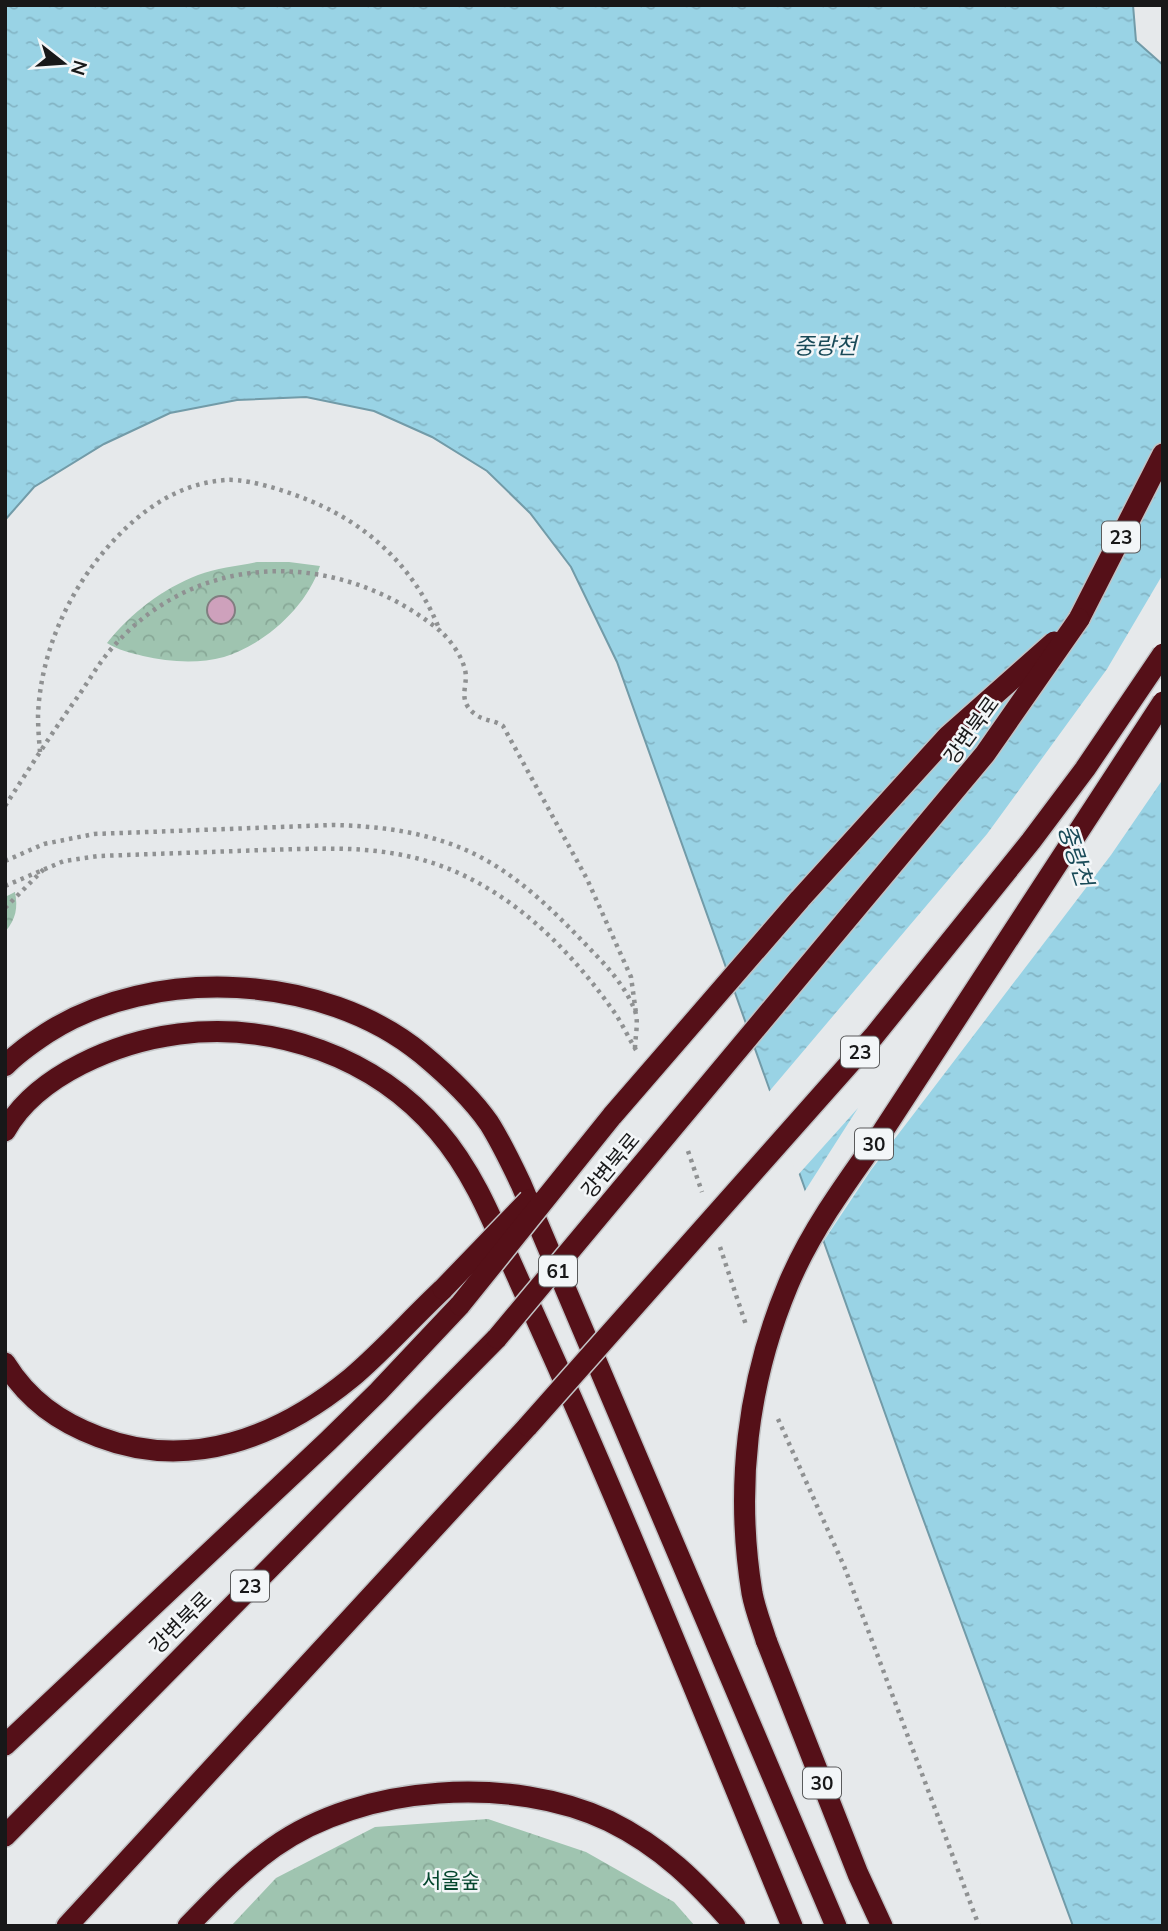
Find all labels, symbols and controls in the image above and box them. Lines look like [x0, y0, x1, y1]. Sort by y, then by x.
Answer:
north arrow [28, 28, 98, 98]
text: N [66, 58, 93, 78]
water label: 중랑천 [793, 331, 860, 360]
road number: 23 [1102, 522, 1140, 552]
street label: 강변북로 [938, 691, 1004, 769]
water label: 중랑천 [1052, 820, 1100, 892]
road number: 23 [841, 1036, 879, 1068]
street label: 강변북로 [575, 1127, 645, 1203]
road number: 30 [855, 1128, 893, 1160]
road number: 61 [539, 1256, 577, 1287]
road number: 23 [231, 1570, 269, 1602]
street label: 강변북로 [143, 1585, 217, 1659]
road number: 30 [803, 1768, 841, 1798]
park label: 서울숲 [422, 1867, 480, 1893]

